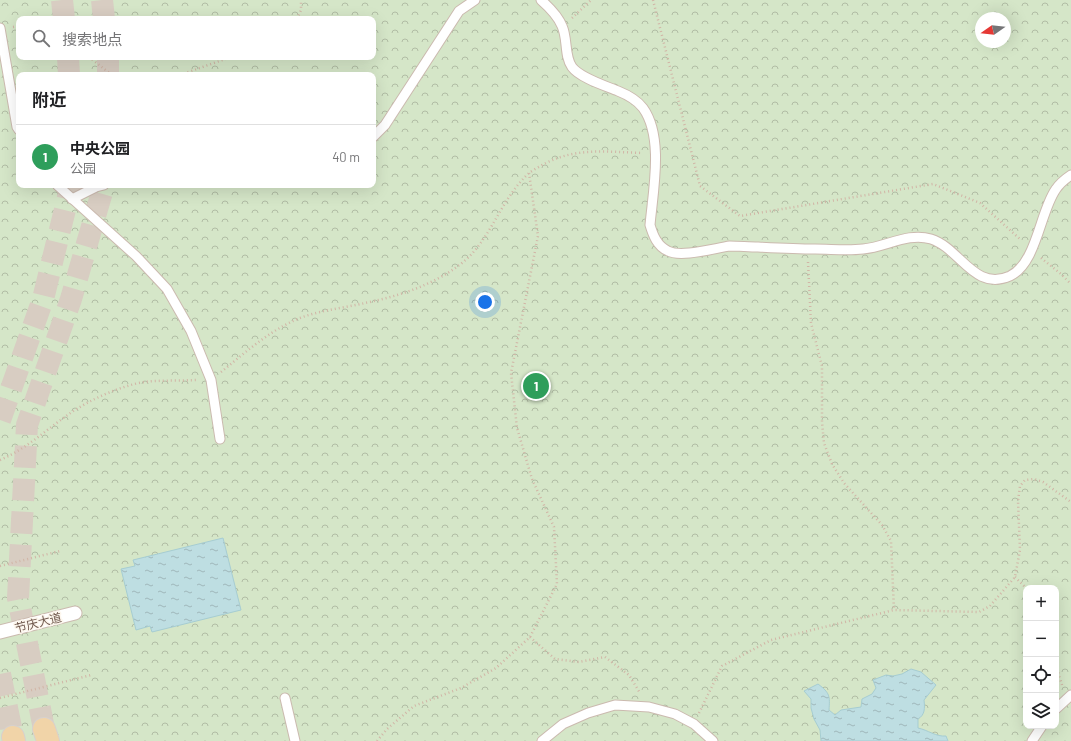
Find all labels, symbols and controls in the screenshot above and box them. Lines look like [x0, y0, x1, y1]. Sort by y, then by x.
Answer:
north arrow [975, 12, 1011, 48]
search box [16, 16, 376, 60]
icon: search [30, 27, 52, 49]
text: 搜索地点 [62, 30, 122, 48]
text: 附近 [32, 89, 66, 109]
text: 中央公园 [70, 139, 130, 157]
text: 1 [43, 149, 47, 165]
text: 40 m [332, 149, 360, 165]
text: 公园 [70, 160, 96, 176]
your location [475, 292, 495, 312]
pin: 1 [523, 371, 549, 401]
map controls [1023, 585, 1059, 729]
button: + [1023, 585, 1059, 621]
street label: 节庆大道 [13, 609, 63, 635]
button: − [1023, 621, 1059, 657]
button: locate [1023, 657, 1059, 693]
button: layers [1023, 693, 1059, 729]

